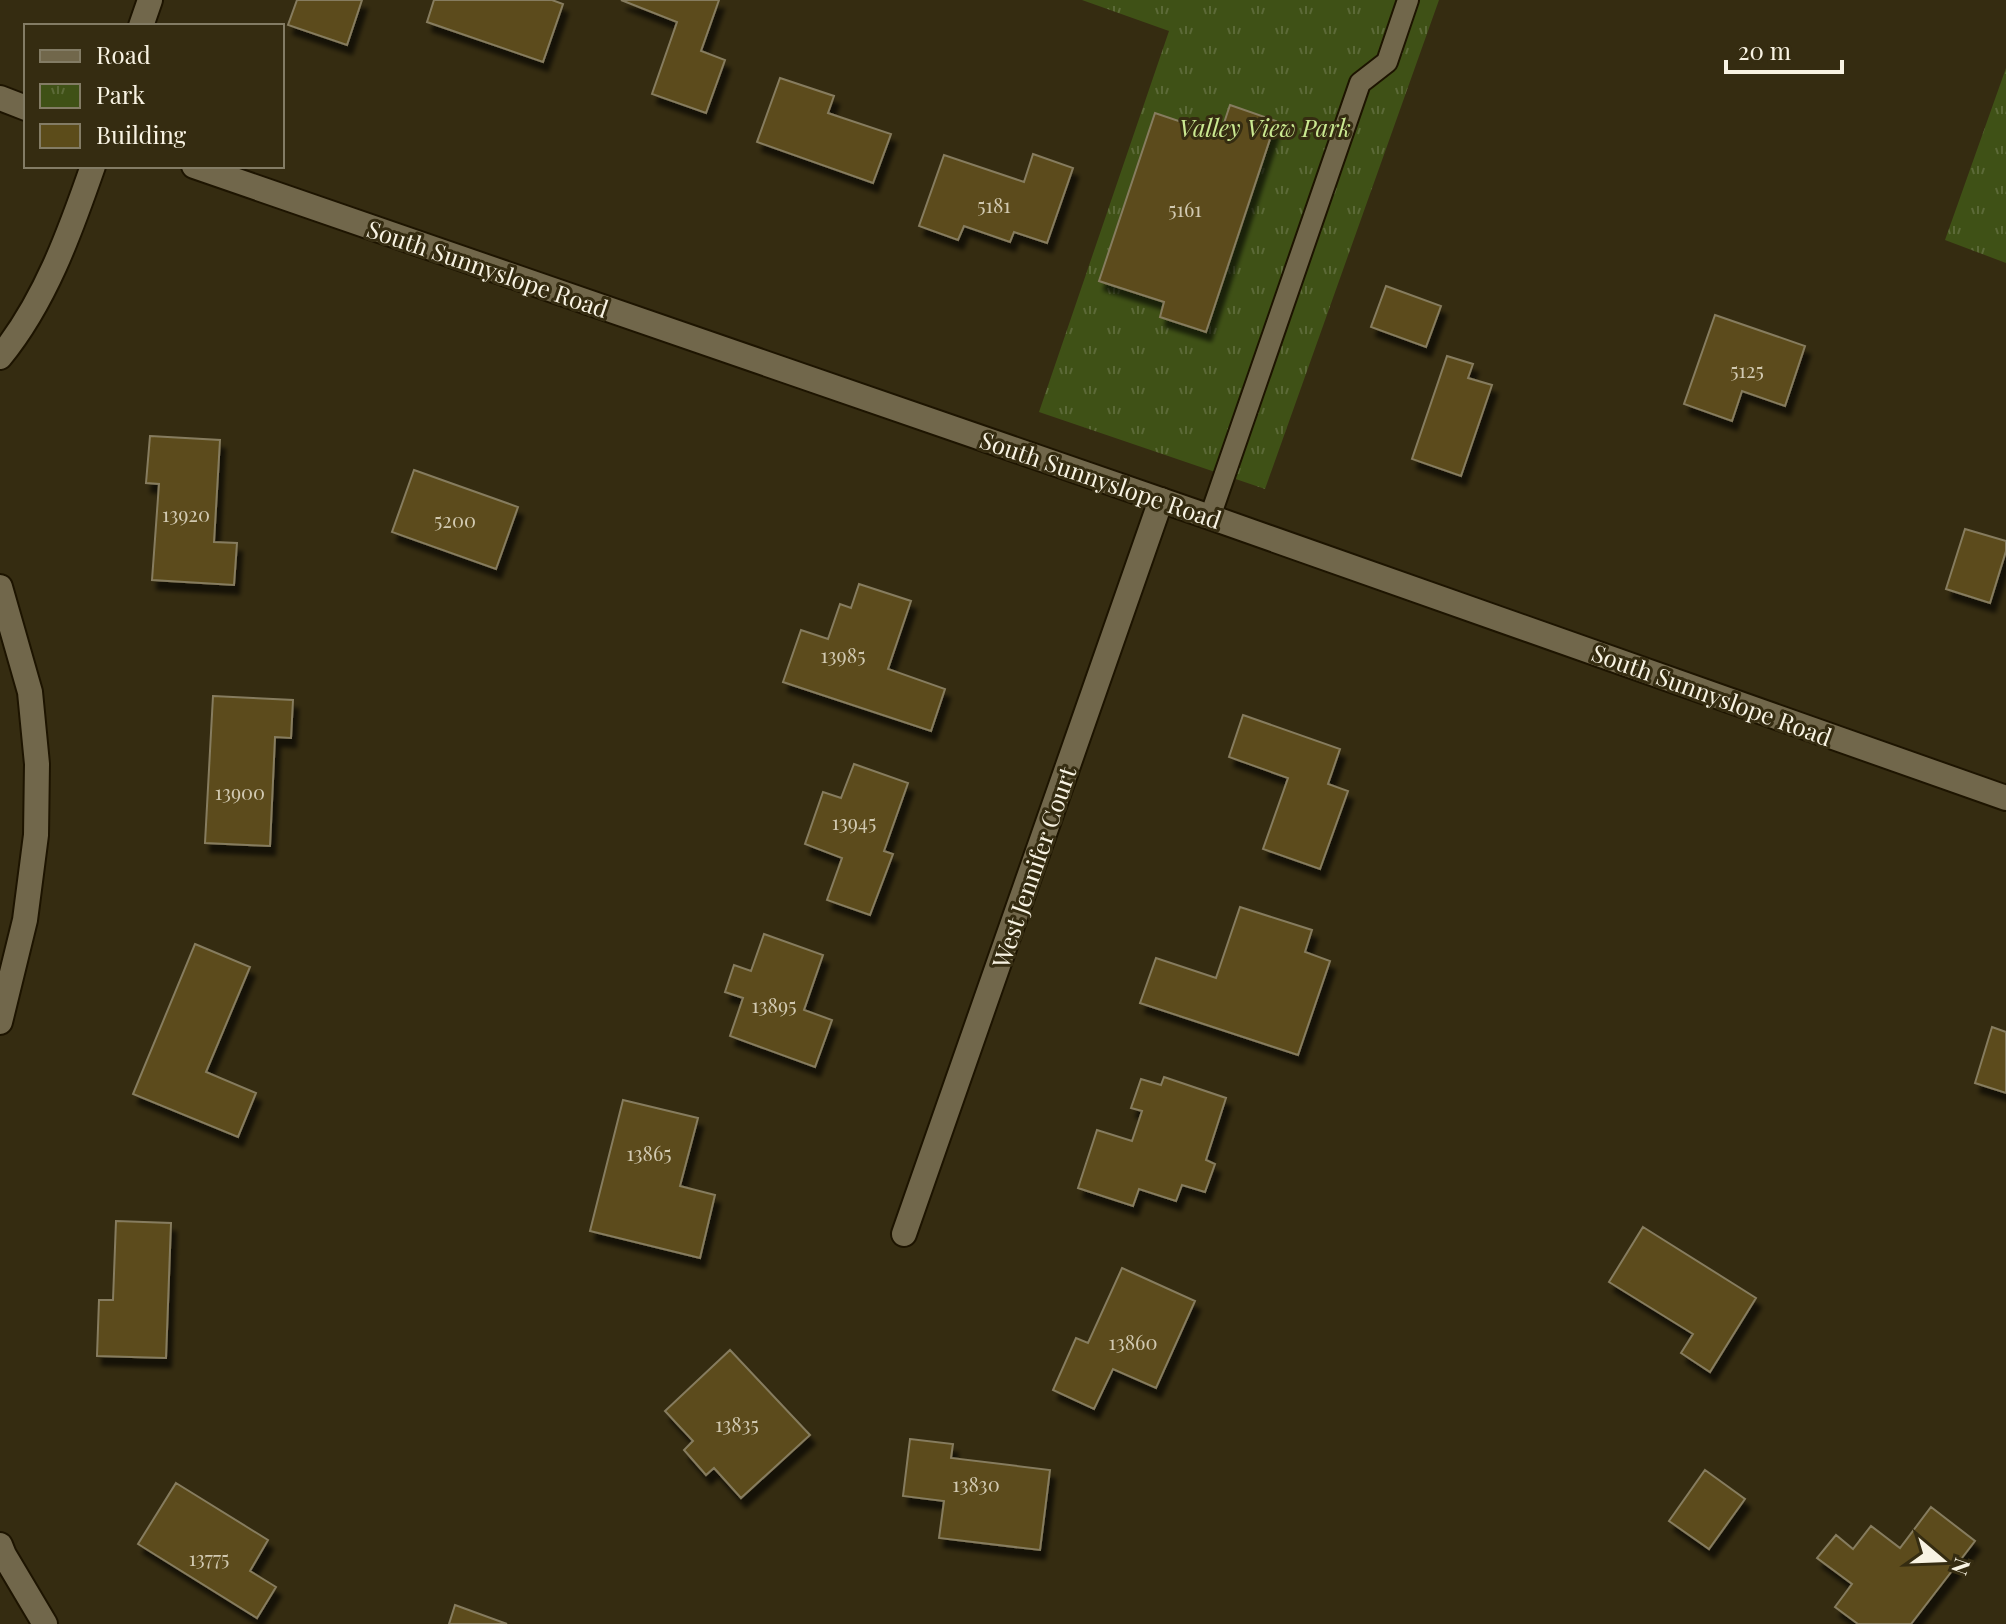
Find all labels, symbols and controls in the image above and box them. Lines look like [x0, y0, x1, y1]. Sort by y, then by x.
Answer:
legend [24, 24, 284, 168]
scale bar [1726, 24, 1842, 74]
text: 20 m [1738, 34, 1791, 66]
text: Road [96, 38, 151, 70]
text: Park [96, 78, 146, 110]
park label: Valley View Park [1179, 111, 1351, 143]
text: Building [96, 118, 187, 150]
house number: 5181 [977, 191, 1011, 218]
house number: 5161 [1168, 195, 1202, 222]
street label: South Sunnyslope Road [363, 212, 613, 324]
house number: 5125 [1730, 356, 1764, 383]
street label: South Sunnyslope Road [976, 423, 1226, 535]
house number: 13920 [162, 500, 210, 527]
house number: 5200 [434, 506, 476, 533]
street label: South Sunnyslope Road [1588, 636, 1836, 752]
house number: 13985 [821, 641, 865, 668]
street label: West Jennifer Court [983, 762, 1083, 973]
house number: 13900 [215, 778, 265, 805]
house number: 13945 [832, 808, 876, 835]
house number: 13895 [752, 991, 796, 1018]
house number: 13865 [626, 1139, 672, 1166]
house number: 13860 [1109, 1328, 1157, 1355]
house number: 13835 [715, 1410, 759, 1437]
house number: 13830 [952, 1470, 1000, 1497]
north arrow [1902, 1520, 1982, 1600]
house number: 13775 [189, 1544, 229, 1571]
text: N [1945, 1554, 1979, 1579]

